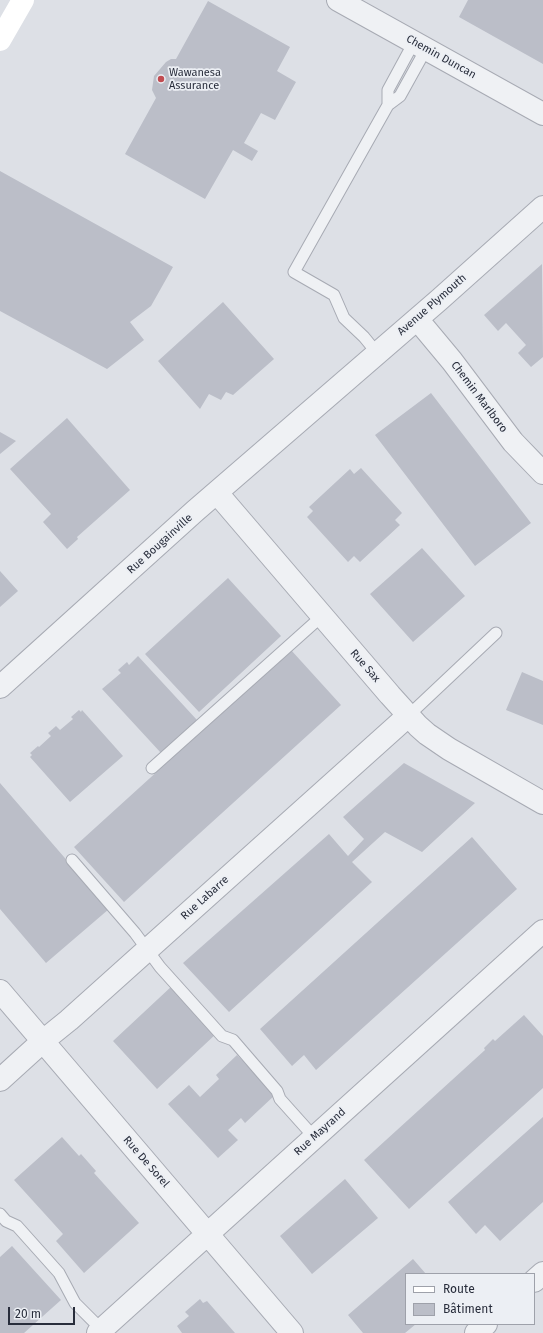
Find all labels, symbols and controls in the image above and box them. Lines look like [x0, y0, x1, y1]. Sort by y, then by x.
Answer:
street label: Chemin Duncan [404, 32, 478, 82]
place label: Wawanesa Assurance [169, 66, 221, 92]
marker: Wawanesa Assurance [156, 74, 166, 84]
street label: Avenue Plymouth [395, 272, 469, 338]
street label: Chemin Marlboro [448, 359, 510, 435]
street label: Rue Bougainville [125, 511, 195, 577]
street label: Rue Sax [347, 647, 383, 685]
street label: Rue Labarre [178, 873, 232, 923]
street label: Rue Mayrand [292, 1105, 348, 1159]
street label: Rue De Sorel [120, 1134, 172, 1190]
legend [405, 1273, 535, 1325]
text: Route [443, 1282, 475, 1296]
scale bar [10, 1299, 77, 1325]
text: Bâtiment [443, 1302, 493, 1316]
text: 20 m [15, 1307, 41, 1321]

